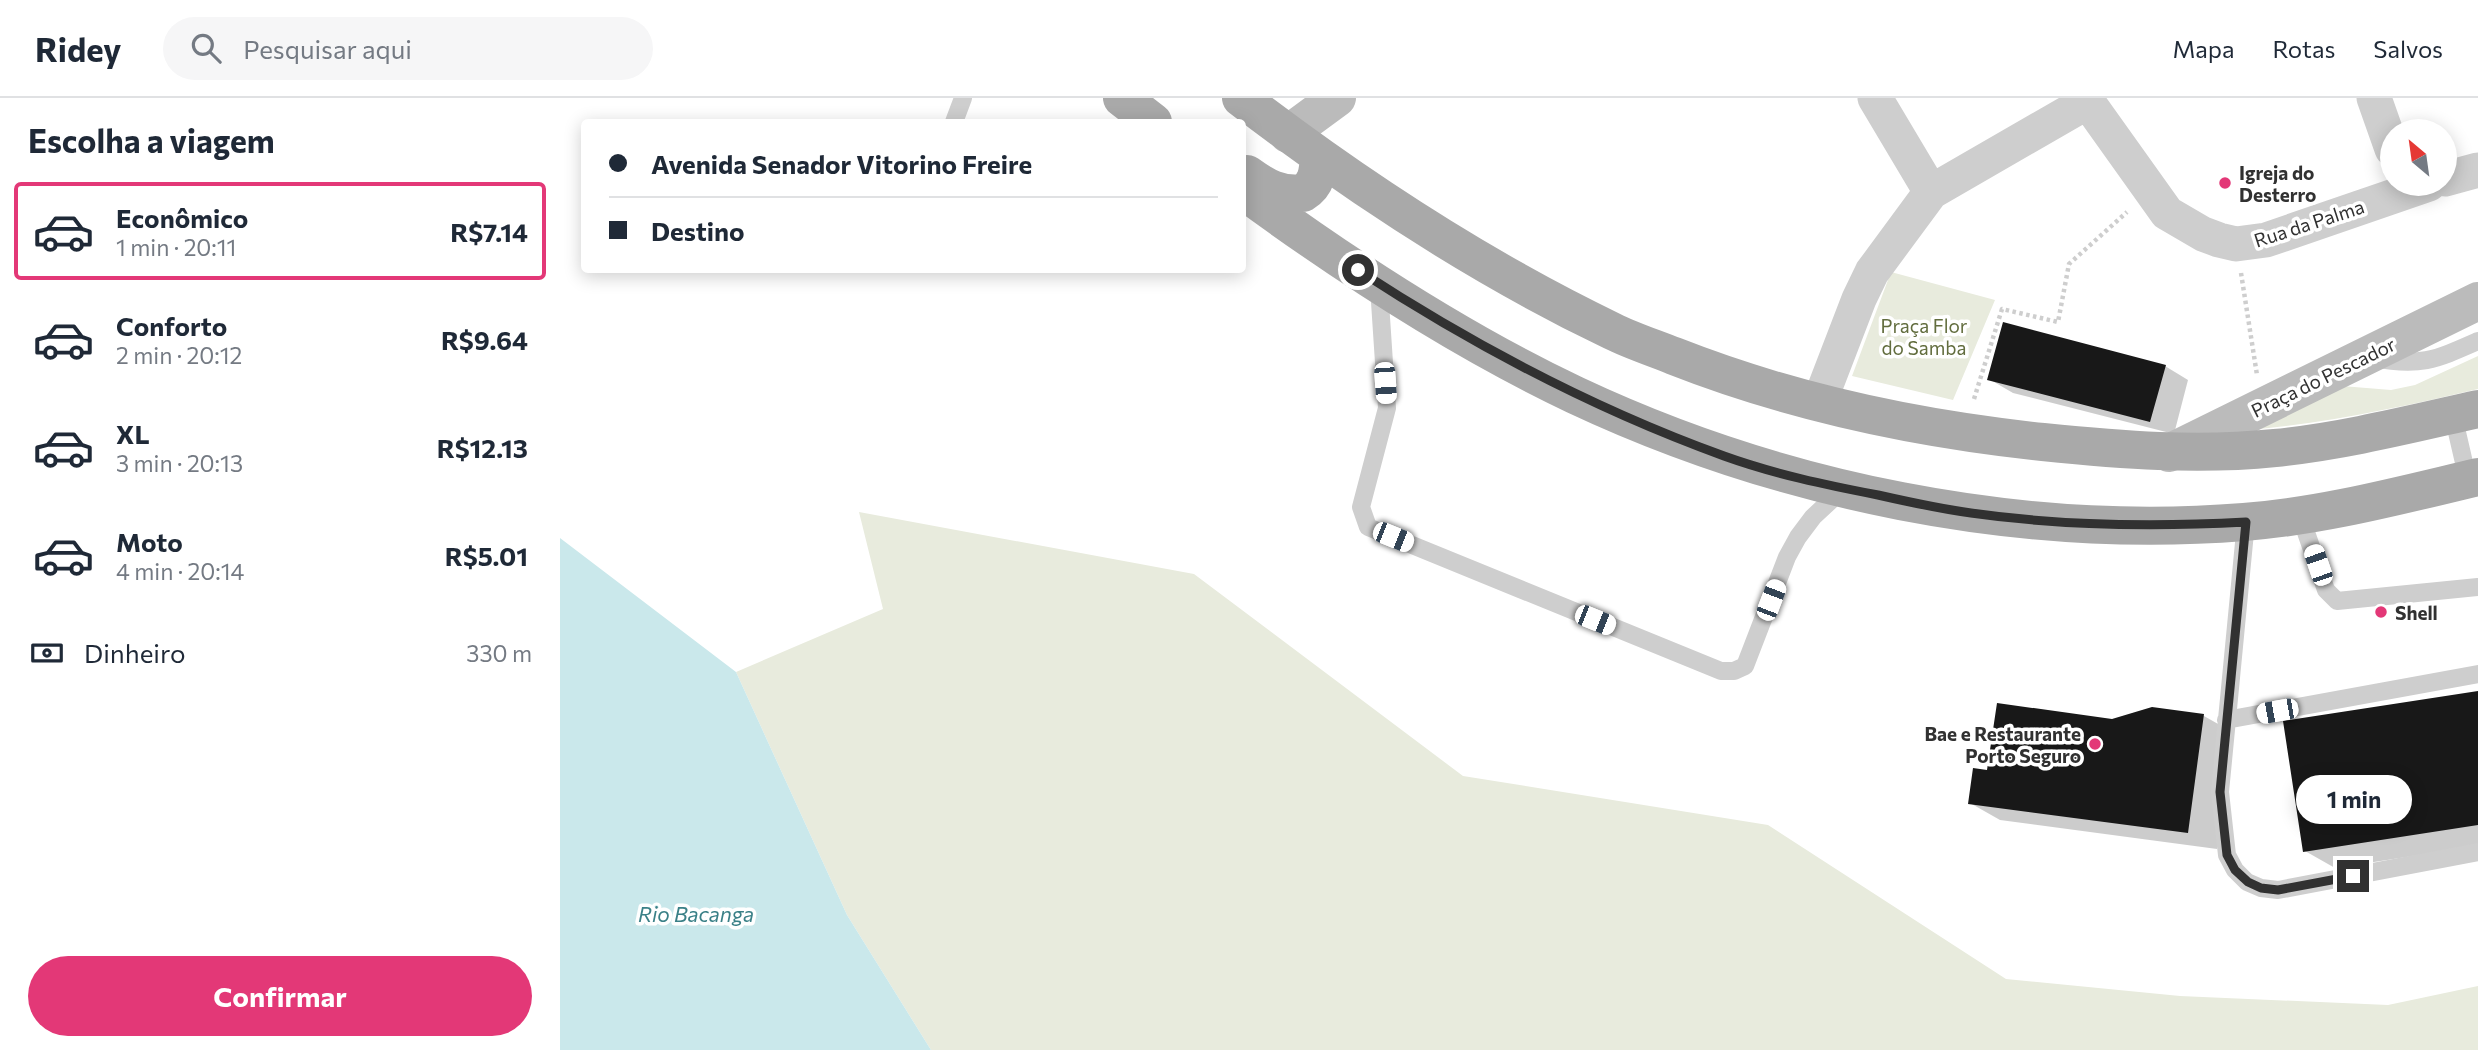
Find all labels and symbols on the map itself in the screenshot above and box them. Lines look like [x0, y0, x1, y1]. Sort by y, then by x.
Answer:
north arrow [2380, 119, 2457, 196]
place label: Igreja do Desterro [2239, 161, 2316, 206]
marker: Igreja do Desterro [2217, 175, 2233, 191]
street label: Rua da Palma [2251, 194, 2367, 252]
route start [1342, 254, 1374, 286]
park label: Praça Flor do Samba [1881, 314, 1968, 359]
street label: Praça do Pescador [2247, 332, 2399, 422]
car [1374, 361, 1397, 405]
car [1370, 519, 1417, 555]
car [2302, 542, 2335, 588]
car [1754, 577, 1789, 623]
place label: Shell [2395, 601, 2438, 624]
car [1572, 602, 1619, 638]
marker: Shell [2373, 604, 2389, 620]
car [2255, 697, 2300, 725]
place label: Bae e Restaurante Porto Seguro [1924, 722, 2081, 767]
marker: Bae e Restaurante Porto Seguro [2087, 736, 2103, 752]
callout: 1 min [2295, 774, 2411, 824]
route end [2337, 860, 2369, 892]
water label: Rio Bacanga [638, 901, 754, 926]

